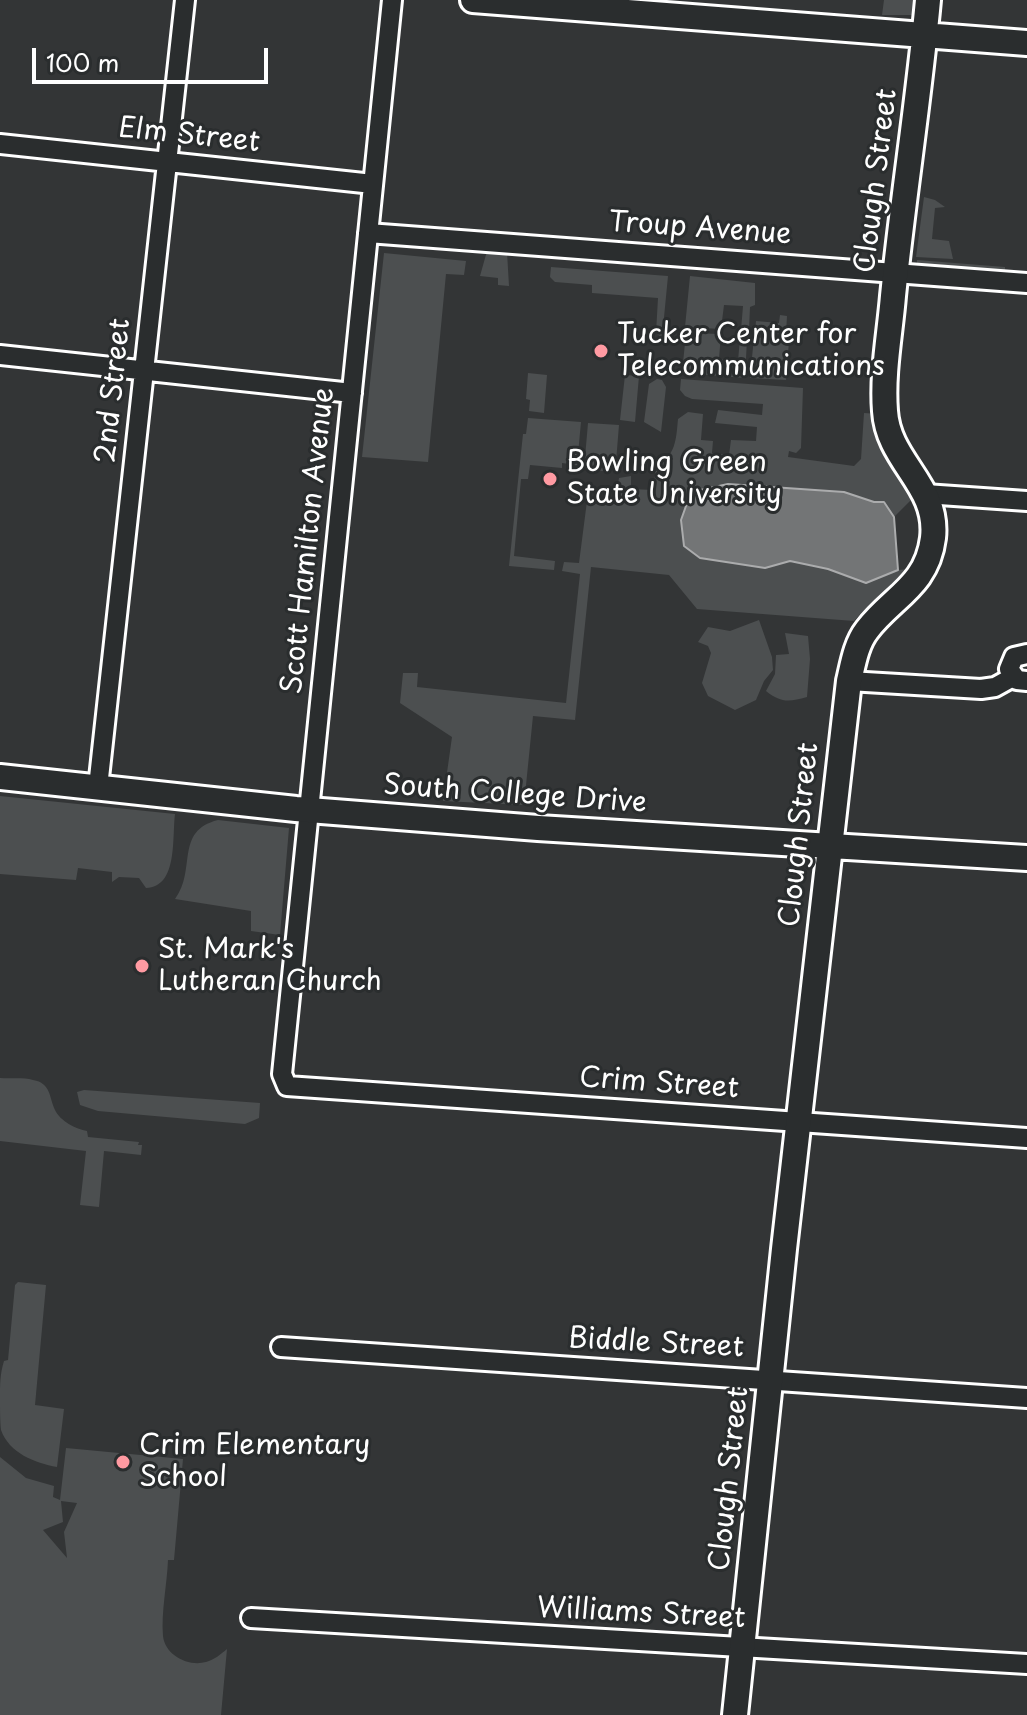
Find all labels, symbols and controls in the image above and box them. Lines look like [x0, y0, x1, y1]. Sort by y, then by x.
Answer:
scale bar [36, 32, 272, 82]
text: 100 m [46, 44, 119, 80]
street label: Clough Street [849, 87, 905, 275]
street label: Elm Street [116, 112, 262, 160]
street label: Troup Avenue [608, 206, 792, 252]
street label: 2nd Street [90, 317, 138, 465]
place label: Tucker Center for Telecommunications [617, 318, 885, 384]
marker: Tucker Center for Telecommunications [592, 342, 610, 360]
street label: Scott Hamilton Avenue [276, 386, 342, 696]
place label: Bowling Green State University [566, 446, 782, 512]
marker: Bowling Green State University [541, 470, 559, 488]
street label: Clough Street [774, 741, 826, 929]
street label: South College Drive [382, 769, 648, 821]
place label: St. Mark's Lutheran Church [158, 933, 382, 999]
marker: St. Mark's Lutheran Church [133, 957, 151, 975]
street label: Crim Street [578, 1062, 740, 1106]
street label: Biddle Street [567, 1323, 745, 1365]
street label: Clough Street [704, 1385, 756, 1573]
place label: Crim Elementary School [139, 1429, 370, 1495]
marker: Crim Elementary School [114, 1453, 132, 1471]
street label: Williams Street [536, 1592, 746, 1636]

